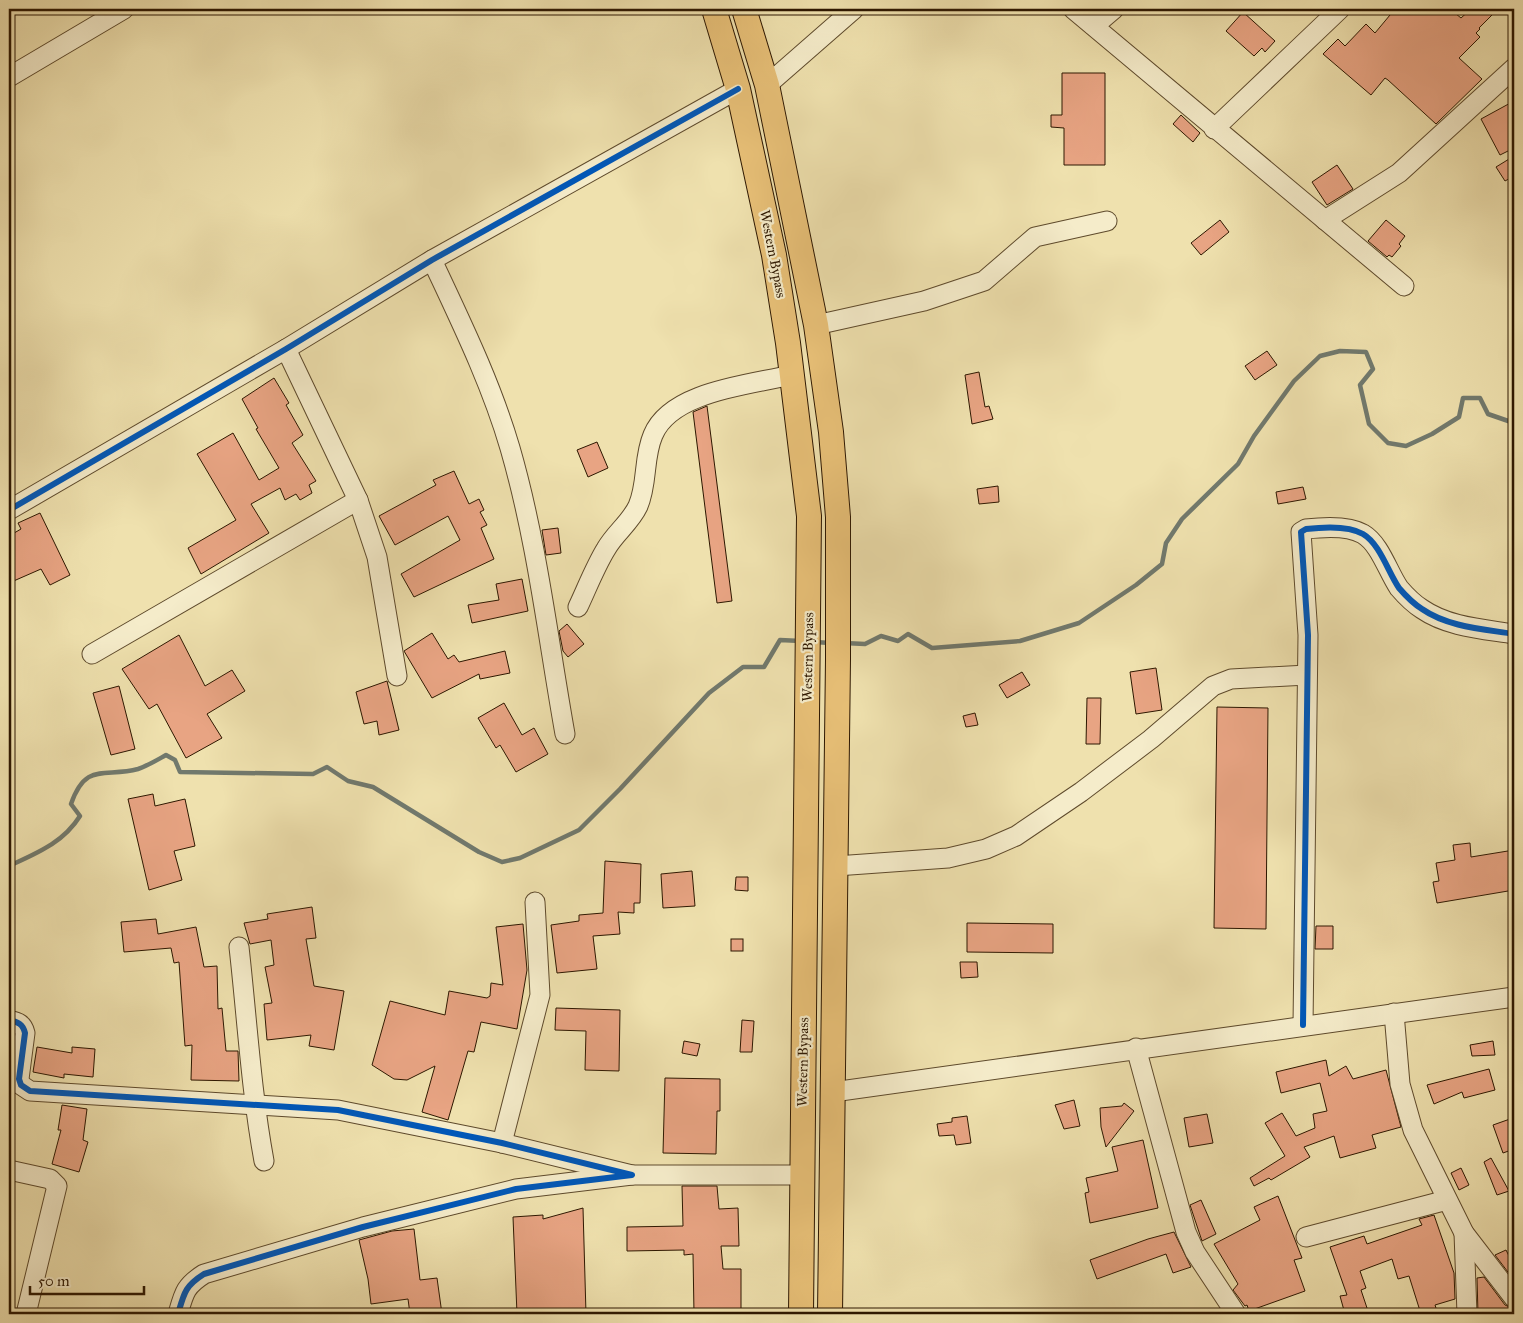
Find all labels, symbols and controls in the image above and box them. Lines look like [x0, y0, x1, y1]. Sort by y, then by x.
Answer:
street label: Western Bypass [756, 209, 790, 299]
street label: Western Bypass [799, 612, 817, 702]
street label: Western Bypass [794, 1017, 812, 1107]
scale bar [30, 1263, 144, 1295]
text: 50 m [38, 1272, 70, 1290]

